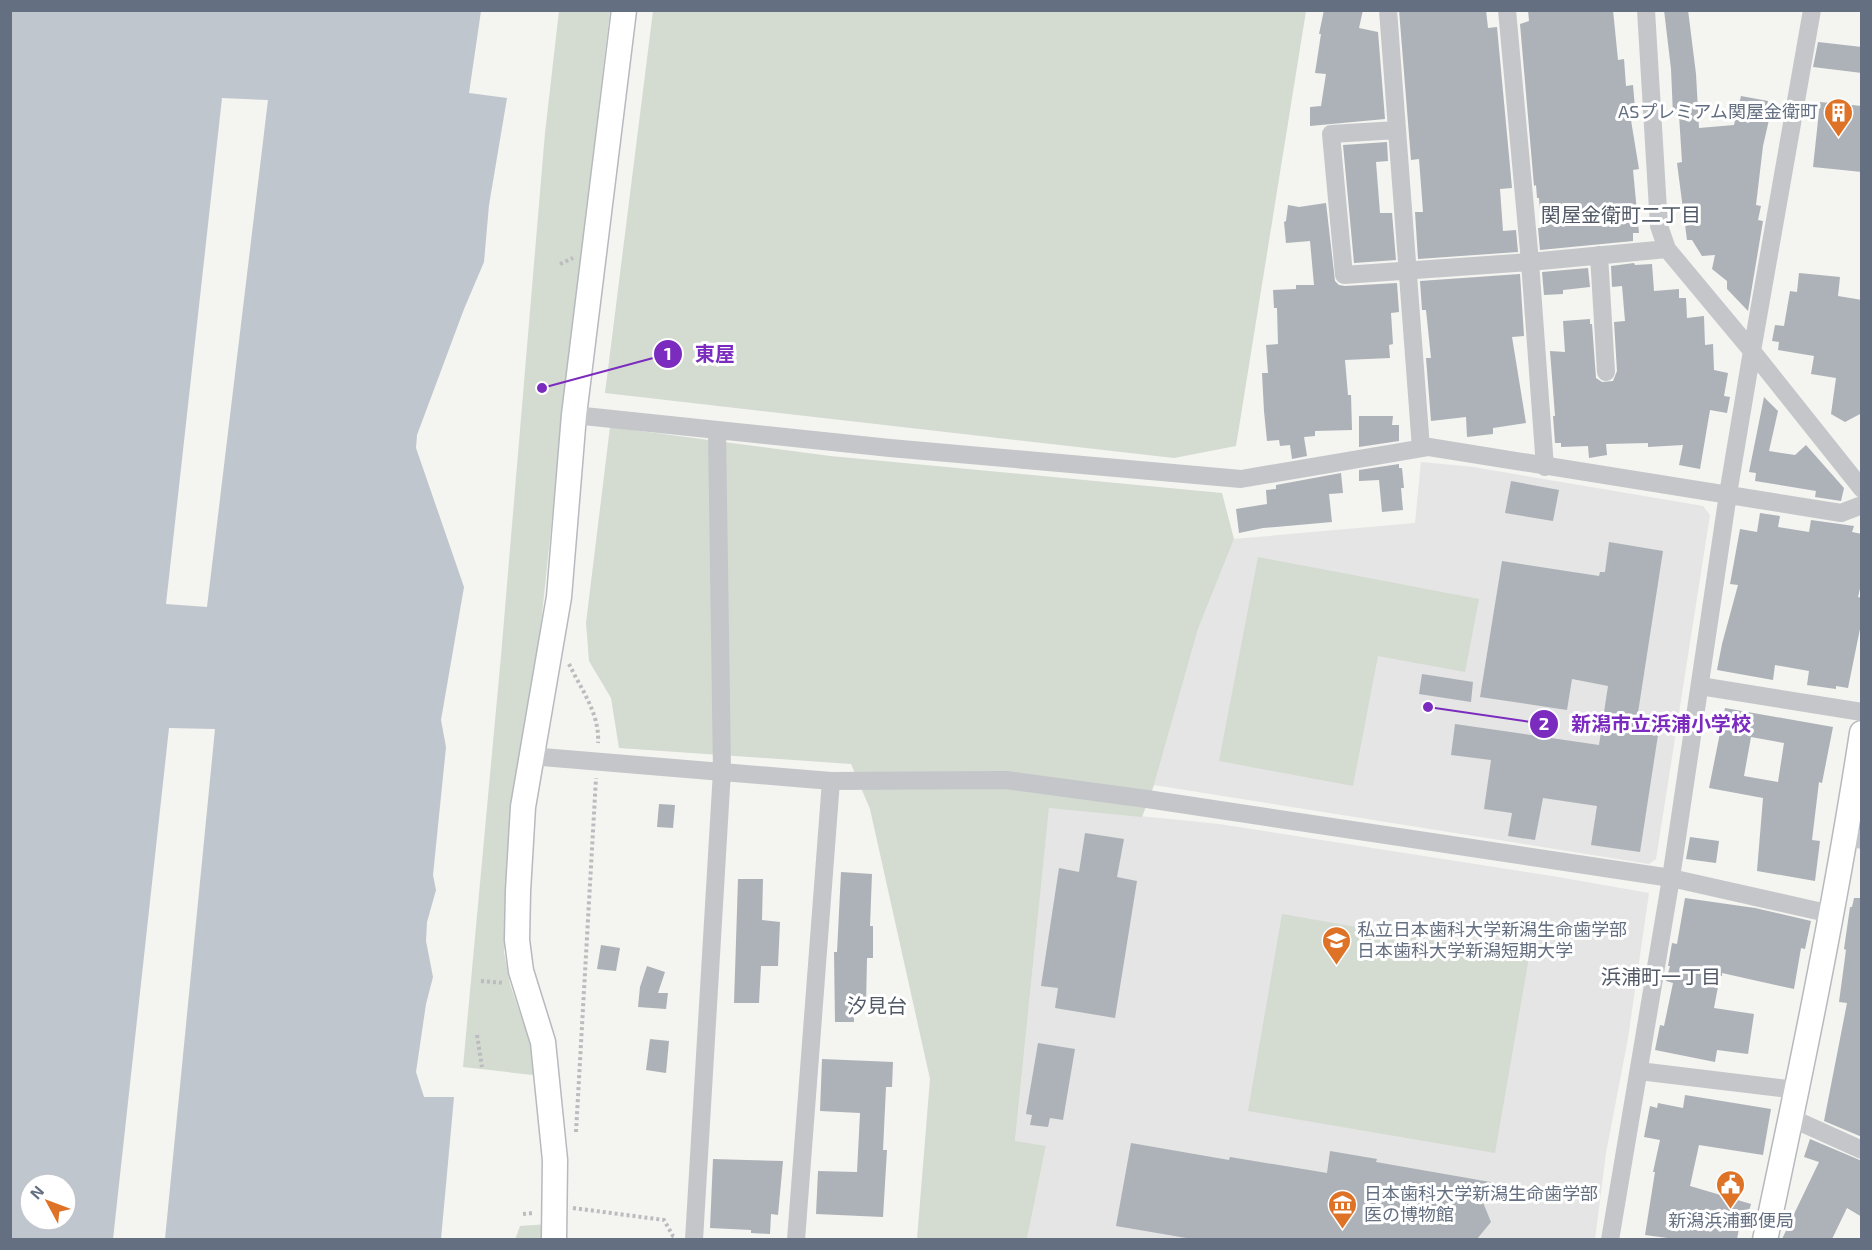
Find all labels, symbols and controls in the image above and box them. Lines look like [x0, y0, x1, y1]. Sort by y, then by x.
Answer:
building icon: ASプレミアム関屋金衛町 [1823, 96, 1855, 138]
place label: ASプレミアム関屋金衛町 [1618, 100, 1818, 122]
district label: 関屋金衛町二丁目 [1541, 202, 1701, 226]
callout: 東屋 [653, 335, 747, 373]
text: 東屋 [695, 341, 735, 365]
text: 1 [664, 342, 672, 364]
callout: 新潟市立浜浦小学校 [1529, 705, 1763, 743]
text: 新潟市立浜浦小学校 [1571, 711, 1751, 735]
text: 2 [1539, 712, 1549, 734]
place label: 私立日本歯科大学新潟生命歯学部 日本歯科大学新潟短期大学 [1357, 918, 1627, 961]
school or university icon: 私立日本歯科大学新潟生命歯学部 日本歯科大学新潟短期大学 [1320, 924, 1352, 966]
district label: 浜浦町一丁目 [1601, 964, 1721, 988]
district label: 汐見台 [847, 993, 907, 1017]
public building icon: 新潟浜浦郵便局 [1715, 1168, 1747, 1210]
north arrow [18, 1172, 78, 1232]
text: N [25, 1181, 47, 1202]
place label: 日本歯科大学新潟生命歯学部 医の博物館 [1364, 1182, 1598, 1225]
museum icon: 日本歯科大学新潟生命歯学部 医の博物館 [1327, 1188, 1359, 1230]
place label: 新潟浜浦郵便局 [1668, 1209, 1794, 1231]

